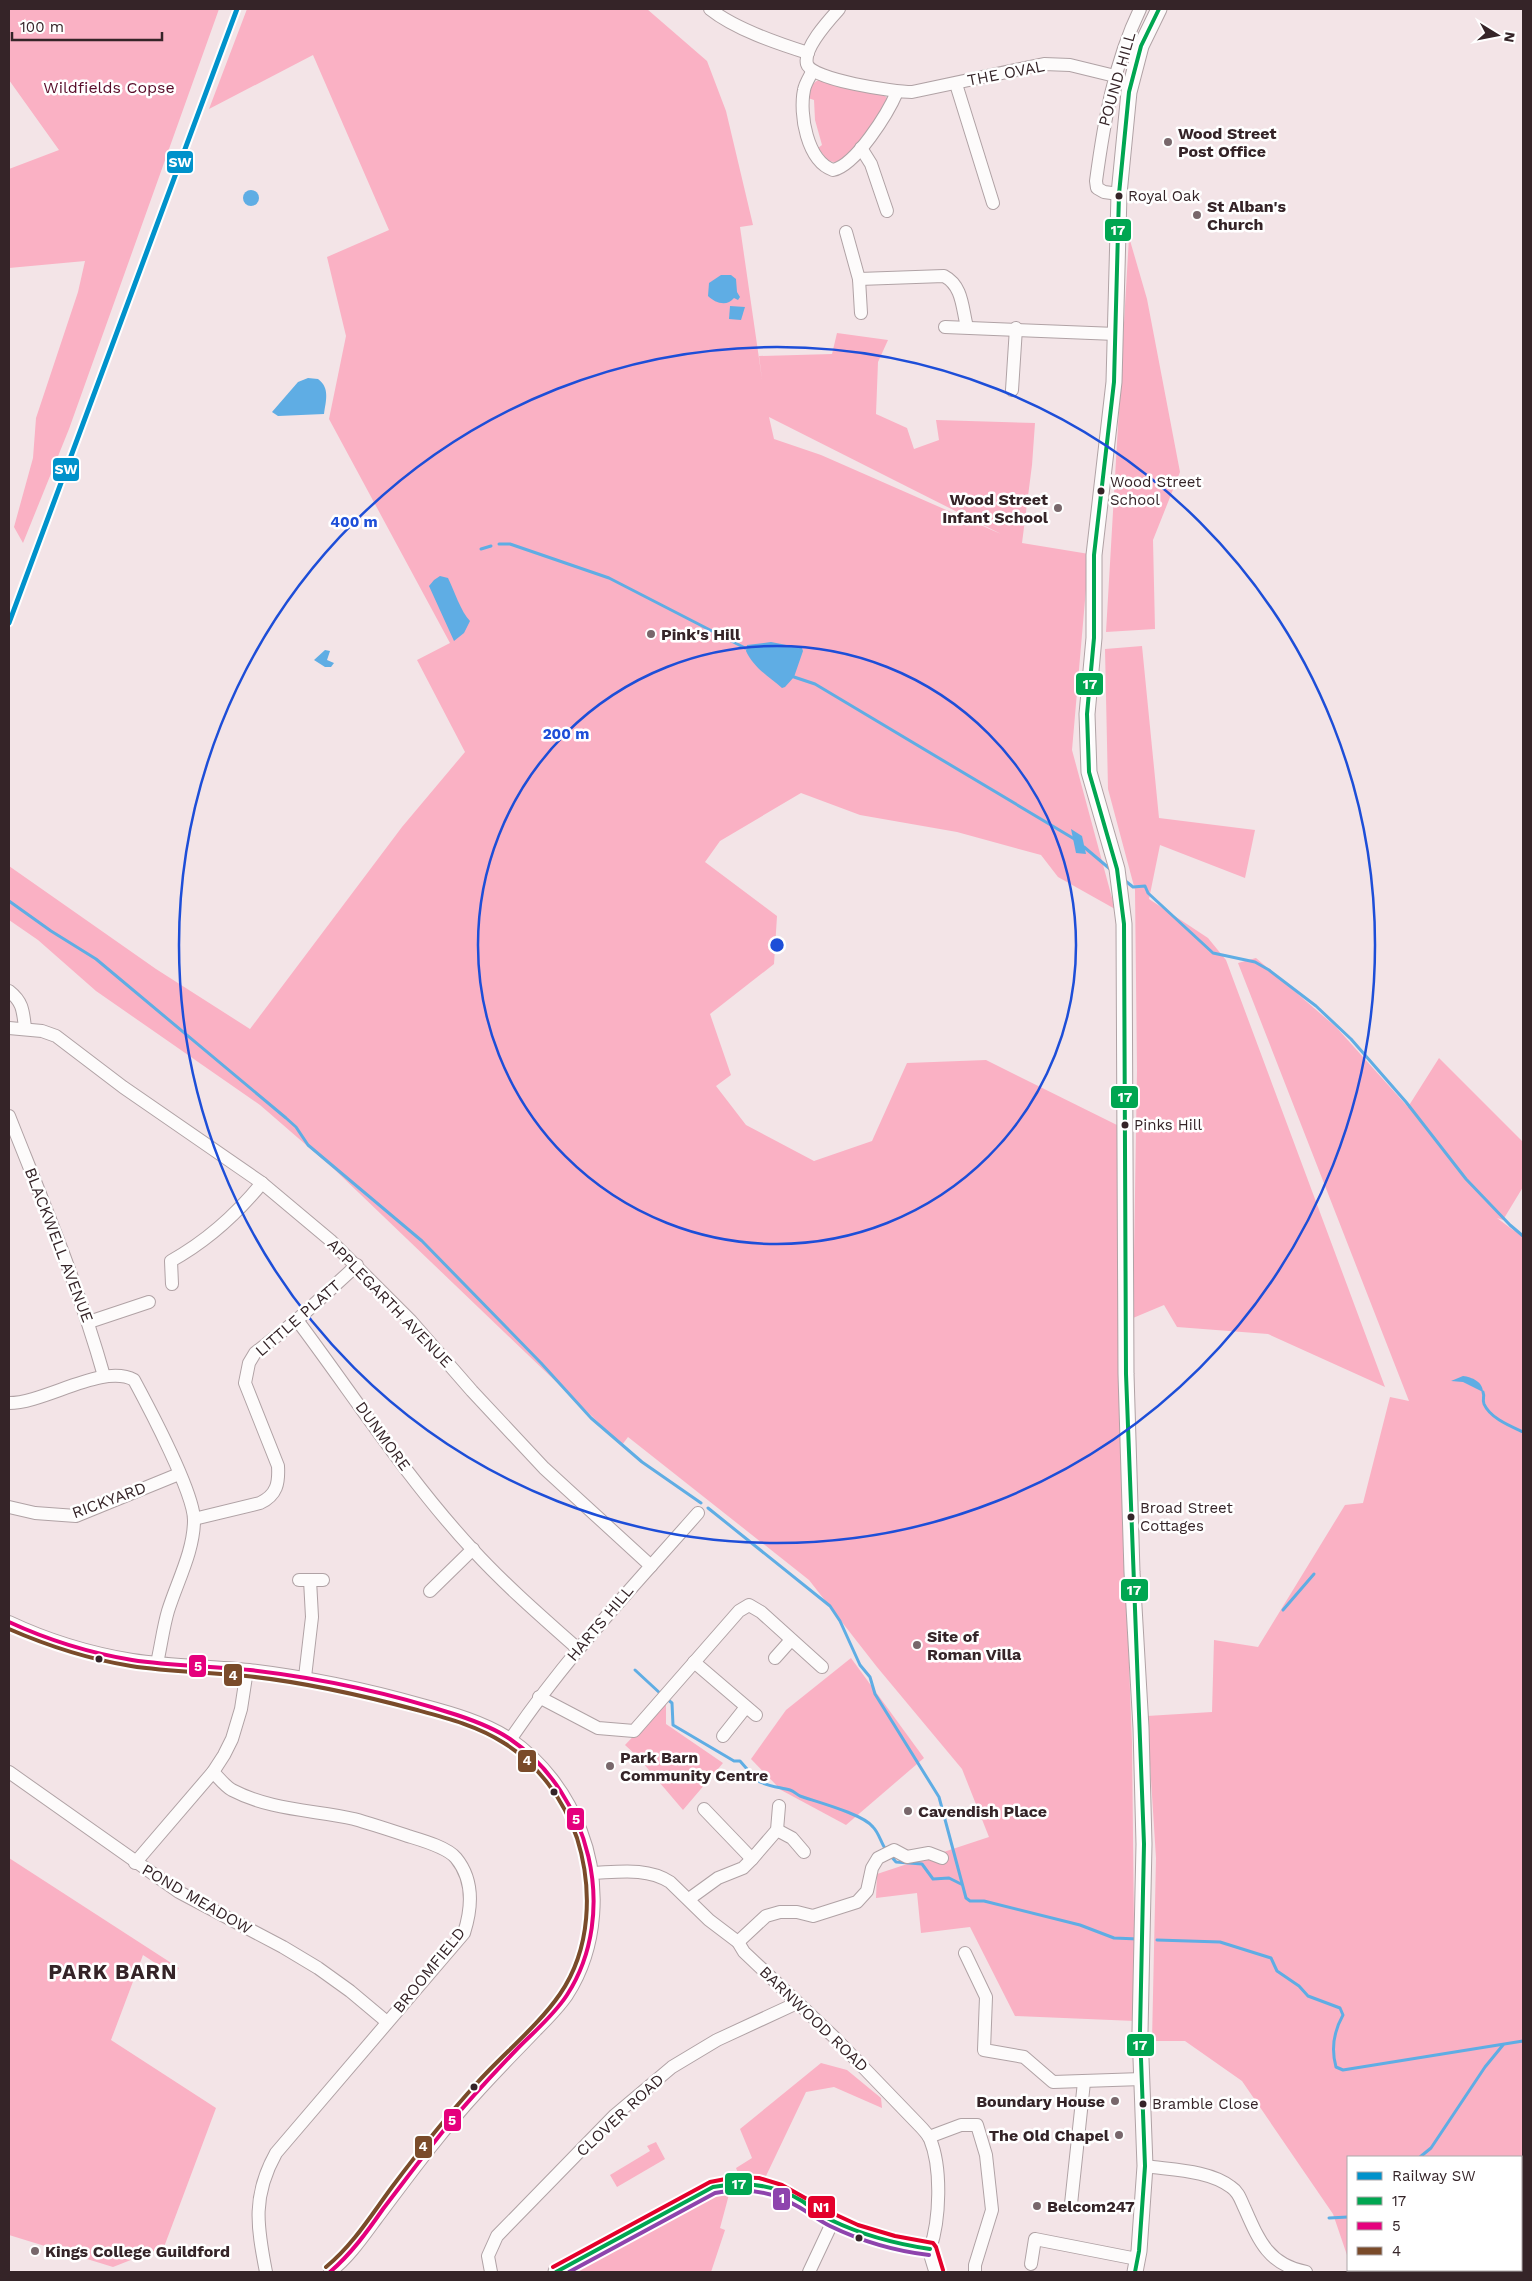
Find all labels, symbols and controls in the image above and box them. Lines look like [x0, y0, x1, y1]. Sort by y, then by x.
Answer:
scale bar [12, 10, 162, 42]
north arrow [1472, 10, 1522, 60]
text: 100 m [20, 18, 64, 36]
street label: POUND HILL [1094, 29, 1140, 128]
text: N [1501, 31, 1519, 44]
street label: THE OVAL [966, 56, 1047, 90]
park label: Wildfields Copse [43, 78, 175, 97]
place label: Wood Street Post Office [1178, 124, 1276, 161]
marker: Wood Street Post Office [1162, 136, 1174, 148]
line badge: SW [166, 150, 194, 174]
text: SW [169, 154, 192, 170]
place label: Royal Oak [1128, 187, 1200, 205]
marker: Royal Oak [1114, 191, 1124, 201]
place label: St Alban's Church [1207, 197, 1287, 234]
marker: St Alban's Church [1191, 209, 1203, 221]
line badge: 17 [1104, 218, 1132, 242]
text: 17 [1111, 222, 1126, 238]
line badge: SW [52, 457, 80, 482]
text: SW [55, 461, 78, 477]
place label: Wood Street School [1110, 473, 1202, 509]
marker: Wood Street School [1096, 486, 1106, 496]
place label: Wood Street Infant School [942, 490, 1049, 527]
marker: Wood Street Infant School [1052, 502, 1064, 514]
text: 400 m [330, 513, 378, 531]
place label: Pink's Hill [661, 625, 741, 644]
marker: Pink's Hill [645, 628, 657, 640]
line badge: 17 [1075, 672, 1104, 696]
text: 17 [1083, 676, 1098, 692]
text: 200 m [543, 725, 589, 743]
centre of rings [768, 936, 786, 954]
line badge: 17 [1110, 1085, 1139, 1109]
text: 17 [1118, 1089, 1133, 1105]
place label: Pinks Hill [1134, 1116, 1202, 1134]
marker: Pinks Hill [1120, 1120, 1130, 1130]
street label: BLACKWELL AVENUE [21, 1165, 97, 1325]
street label: APPLEGARTH AVENUE [324, 1235, 456, 1371]
street label: LITTLE PLATT [252, 1276, 345, 1360]
street label: DUNMORE [351, 1398, 415, 1474]
street label: RICKYARD [69, 1478, 149, 1522]
place label: Broad Street Cottages [1140, 1499, 1234, 1535]
marker: Broad Street Cottages [1126, 1512, 1136, 1522]
line badge: 17 [1120, 1578, 1149, 1602]
street label: HARTS HILL [563, 1581, 637, 1665]
text: 17 [1127, 1582, 1142, 1598]
place label: Site of Roman Villa [927, 1627, 1022, 1664]
marker: Site of Roman Villa [911, 1639, 923, 1651]
unlabelled marker [94, 1654, 104, 1664]
line badge: 5 [188, 1654, 207, 1678]
text: 5 [194, 1658, 202, 1674]
line badge: 4 [223, 1663, 243, 1687]
text: 4 [228, 1667, 238, 1683]
place label: Park Barn Community Centre [620, 1748, 768, 1785]
line badge: 4 [517, 1749, 537, 1773]
text: 4 [522, 1752, 532, 1768]
marker: Park Barn Community Centre [604, 1760, 616, 1772]
unlabelled marker [549, 1787, 559, 1797]
place label: Cavendish Place [918, 1802, 1047, 1821]
marker: Cavendish Place [902, 1805, 914, 1817]
line badge: 5 [566, 1807, 585, 1831]
text: 5 [572, 1811, 580, 1827]
street label: POND MEADOW [139, 1860, 255, 1938]
street label: BROOMFIELD [389, 1923, 469, 2017]
district label: PARK BARN [48, 1959, 178, 1984]
street label: BARNWOOD ROAD [756, 1962, 872, 2076]
line badge: 17 [1126, 2033, 1155, 2057]
text: 17 [1133, 2037, 1148, 2053]
street label: CLOVER ROAD [572, 2070, 668, 2160]
unlabelled marker [469, 2082, 479, 2092]
place label: Boundary House [976, 2092, 1105, 2111]
marker: Boundary House [1109, 2095, 1121, 2107]
place label: Bramble Close [1152, 2095, 1259, 2113]
marker: Bramble Close [1138, 2099, 1148, 2109]
line badge: 5 [443, 2108, 462, 2132]
text: 5 [448, 2112, 456, 2128]
place label: The Old Chapel [989, 2126, 1110, 2145]
marker: The Old Chapel [1113, 2129, 1125, 2141]
line badge: 4 [414, 2135, 433, 2159]
text: 4 [418, 2138, 428, 2154]
legend [1347, 2156, 1522, 2271]
text: Railway SW [1392, 2167, 1476, 2185]
line badge: 17 [724, 2172, 753, 2196]
text: 17 [732, 2176, 747, 2192]
line badge: 1 [772, 2187, 791, 2211]
text: 1 [779, 2190, 785, 2206]
text: 17 [1392, 2192, 1406, 2210]
line badge: N1 [807, 2195, 836, 2219]
place label: Belcom247 [1047, 2197, 1135, 2216]
text: N1 [813, 2199, 829, 2215]
marker: Belcom247 [1031, 2200, 1043, 2212]
text: 5 [1392, 2217, 1401, 2235]
unlabelled marker [854, 2233, 864, 2243]
place label: Kings College Guildford [45, 2242, 230, 2261]
text: 4 [1392, 2242, 1401, 2260]
marker: Kings College Guildford [29, 2245, 41, 2257]

